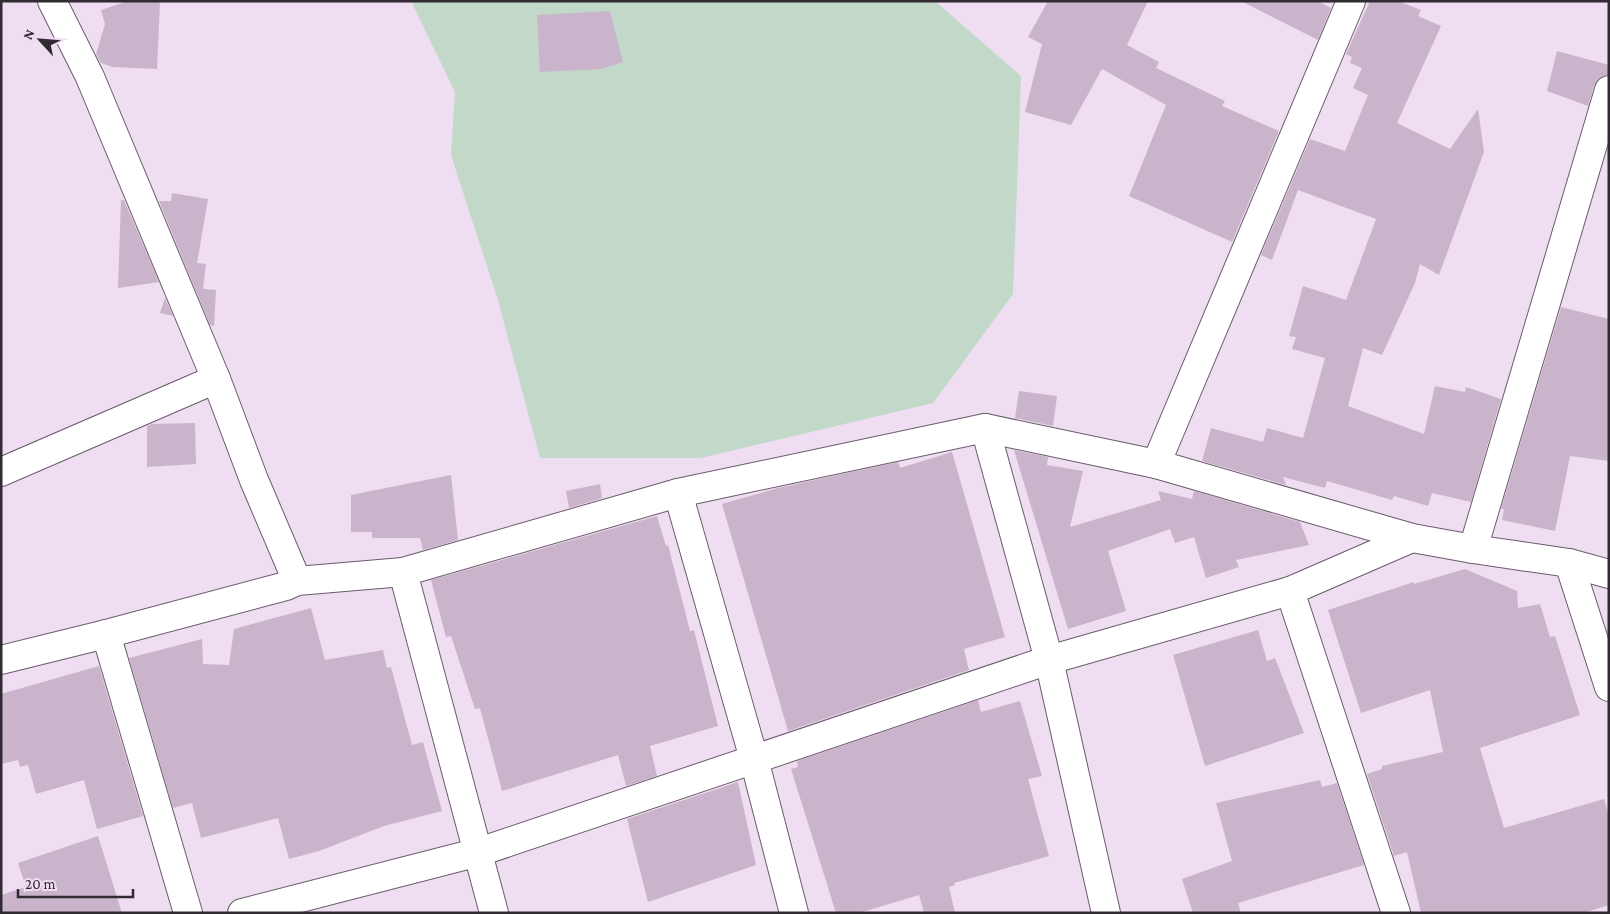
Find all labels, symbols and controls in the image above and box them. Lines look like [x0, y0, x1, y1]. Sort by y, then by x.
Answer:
north arrow [15, 15, 65, 65]
text: N [19, 26, 38, 42]
scale bar [18, 866, 132, 898]
text: 20 m [25, 876, 56, 892]

